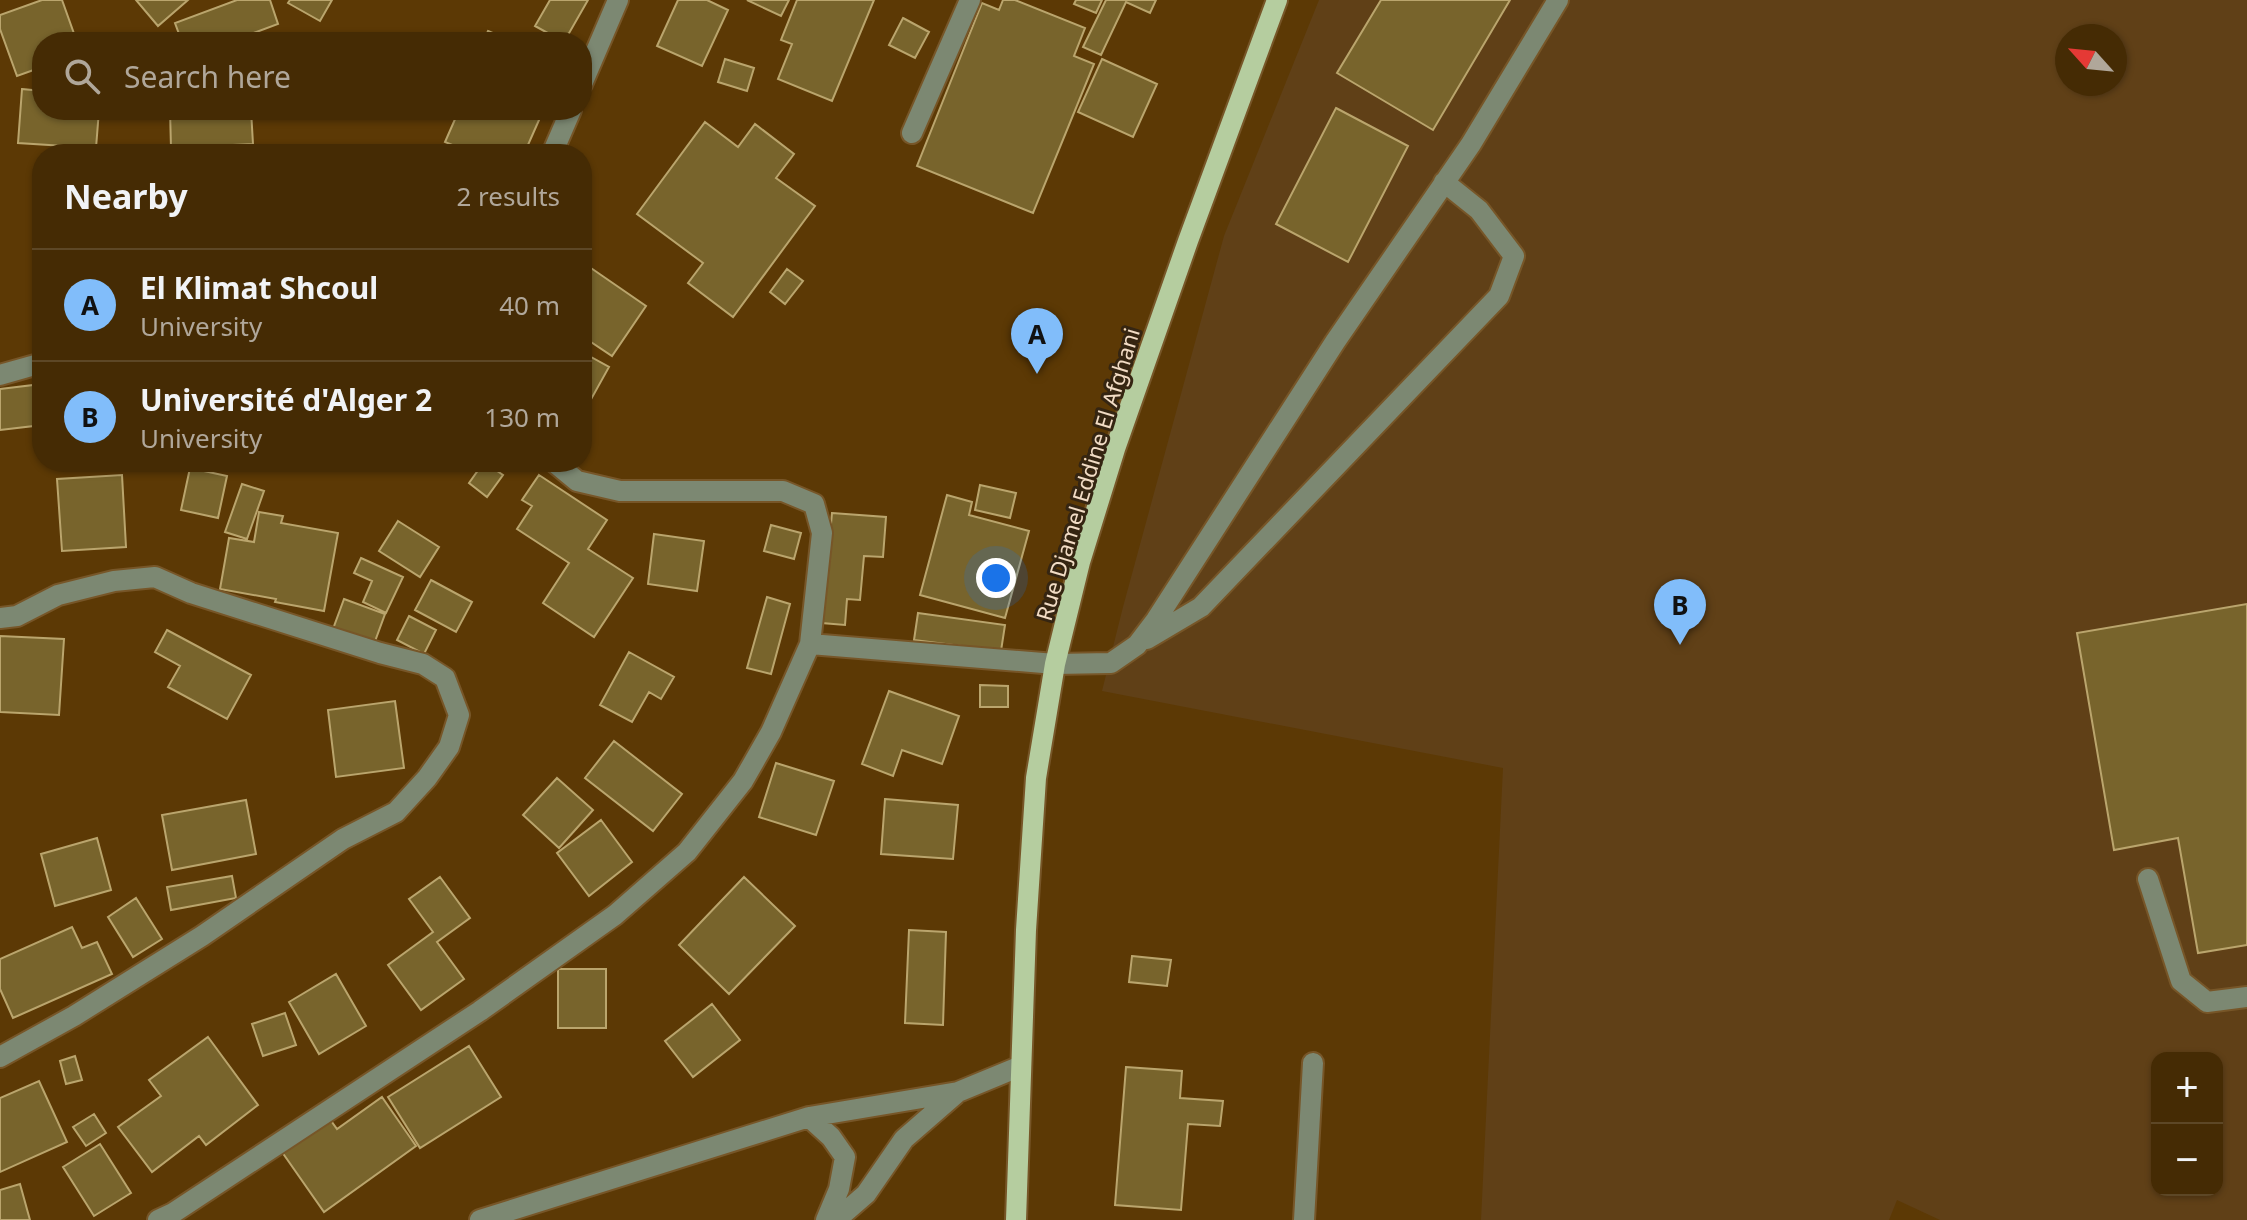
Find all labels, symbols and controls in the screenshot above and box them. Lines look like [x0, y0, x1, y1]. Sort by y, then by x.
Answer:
north arrow [2055, 24, 2127, 96]
search box [32, 32, 592, 120]
icon: search [60, 54, 104, 98]
text: Search here [124, 56, 291, 97]
text: Nearby [64, 173, 188, 219]
text: 2 results [456, 178, 560, 214]
text: El Klimat Shcoul [140, 267, 378, 308]
text: A [81, 287, 99, 323]
text: 40 m [499, 287, 560, 323]
text: University [140, 308, 262, 344]
pin: A [1011, 308, 1063, 374]
street label: Rue Djamel Eddine El Afghani [1030, 325, 1144, 623]
text: Université d'Alger 2 [140, 379, 432, 420]
text: B [81, 399, 99, 435]
text: 130 m [484, 399, 560, 435]
text: University [140, 420, 262, 456]
your location [976, 558, 1016, 598]
pin: B [1654, 579, 1706, 645]
map controls [2151, 1052, 2223, 1196]
button: + [2151, 1052, 2223, 1124]
button: − [2151, 1124, 2223, 1196]

